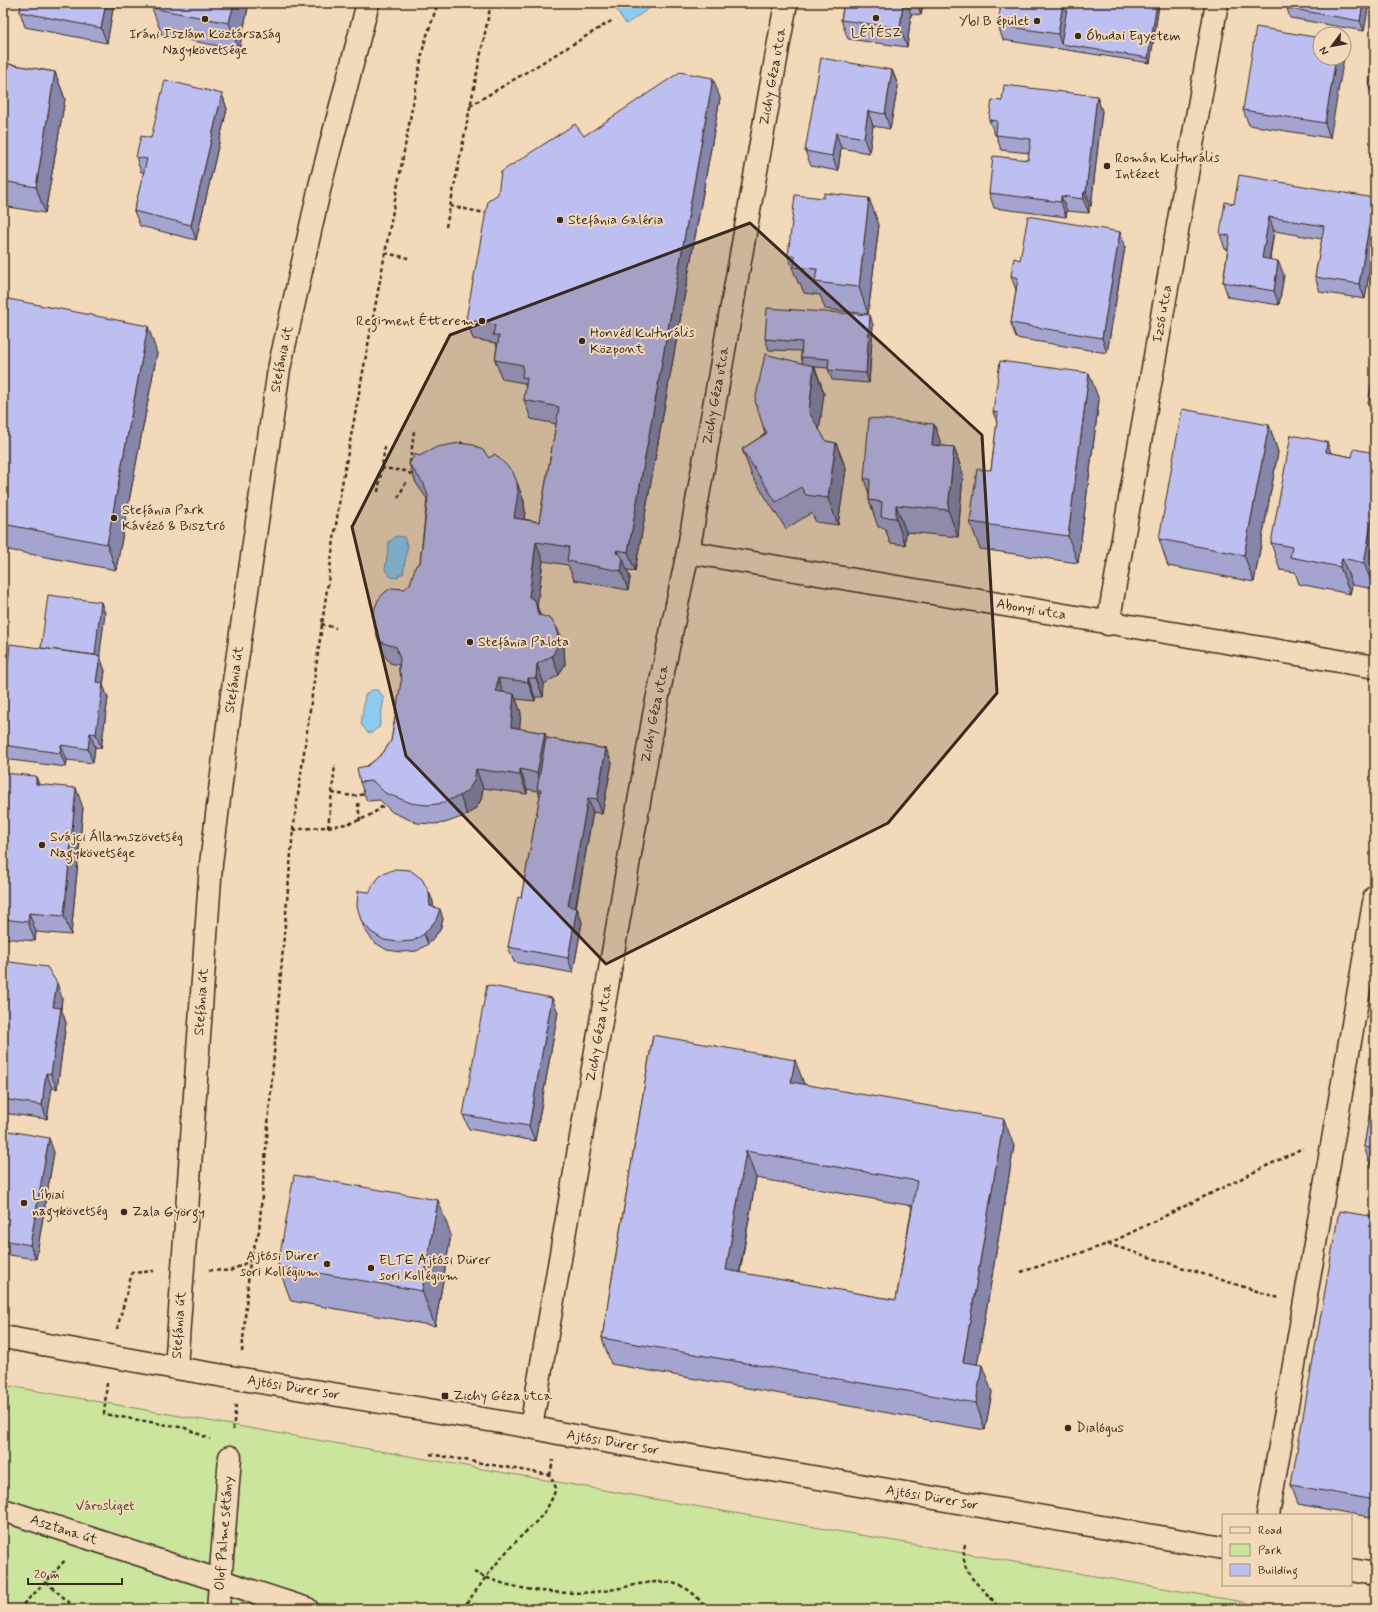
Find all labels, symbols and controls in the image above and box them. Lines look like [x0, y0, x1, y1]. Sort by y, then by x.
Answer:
place label: Ybl B épület [959, 12, 1029, 30]
marker: LÉTÉSZ [871, 13, 881, 23]
marker: Iráni Iszlám Köztársaság Nagykövetsége [200, 14, 210, 24]
marker: Ybl B épület [1032, 16, 1042, 26]
place label: LÉTÉSZ [851, 24, 901, 42]
place label: Iráni Iszlám Köztársaság Nagykövetsége [129, 25, 281, 61]
street label: Zichy Géza utca [755, 26, 791, 127]
north arrow [1312, 26, 1352, 66]
place label: Óbudai Egyetem [1086, 27, 1181, 45]
marker: Óbudai Egyetem [1073, 31, 1083, 41]
text: N [1316, 44, 1332, 58]
place label: Román Kulturális Intézet [1115, 149, 1220, 183]
marker: Román Kulturális Intézet [1102, 161, 1112, 171]
place label: Stefánia Galéria [568, 211, 664, 229]
marker: Stefánia Galéria [555, 215, 565, 225]
street label: Izsó utca [1149, 283, 1176, 344]
place label: Regiment Étterem [356, 312, 474, 332]
marker: Regiment Étterem [477, 316, 487, 326]
street label: Stefánia út [267, 324, 298, 394]
place label: Honvéd Kulturális Központ [590, 324, 695, 358]
marker: Honvéd Kulturális Központ [577, 336, 587, 346]
street label: Zichy Géza utca [698, 345, 734, 446]
place label: Stefánia Park Kávézó & Bisztró [122, 501, 225, 535]
marker: Stefánia Park Kávézó & Bisztró [109, 513, 119, 523]
street label: Abonyi utca [995, 595, 1068, 624]
place label: Stefánia Palota [478, 633, 569, 651]
marker: Stefánia Palota [465, 637, 475, 647]
street label: Stefánia út [221, 644, 248, 714]
street label: Zichy Géza utca [637, 663, 673, 764]
place label: Svájci Államszövetség Nagykövetsége [50, 828, 183, 864]
marker: Svájci Államszövetség Nagykövetsége [37, 840, 47, 850]
street label: Stefánia út [190, 967, 213, 1036]
street label: Zichy Géza utca [582, 982, 617, 1083]
place label: Líbiai nagykövetség [32, 1186, 108, 1222]
marker: Líbiai nagykövetség [19, 1198, 29, 1208]
place label: Zala György [132, 1203, 205, 1223]
marker: Zala György [119, 1207, 129, 1217]
place label: Ajtósi Dürer sori Kollégium [240, 1247, 319, 1281]
place label: ELTE Ajtósi Dürer sori Kollégium [379, 1251, 491, 1285]
marker: Ajtósi Dürer sori Kollégium [322, 1259, 332, 1269]
marker: ELTE Ajtósi Dürer sori Kollégium [366, 1263, 376, 1273]
street label: Stefánia út [168, 1290, 190, 1359]
street label: Ajtósi Dürer sor [246, 1371, 341, 1404]
place label: Zichy Géza utca [453, 1387, 553, 1405]
marker: Zichy Géza utca [440, 1391, 450, 1401]
place label: Dialógus [1076, 1419, 1124, 1437]
marker: Dialógus [1063, 1423, 1073, 1433]
street label: Ajtósi Dürer sor [565, 1426, 661, 1459]
street label: Olof Palme sétány [211, 1475, 237, 1591]
street label: Ajtósi Dürer sor [884, 1481, 980, 1515]
park label: Városliget [75, 1497, 135, 1515]
street label: Asztana út [28, 1510, 101, 1549]
legend [1222, 1514, 1352, 1586]
text: Road [1258, 1523, 1282, 1539]
text: Park [1258, 1543, 1282, 1559]
scale bar [28, 1560, 122, 1586]
text: Building [1258, 1563, 1298, 1580]
text: 20 m [34, 1567, 60, 1583]

